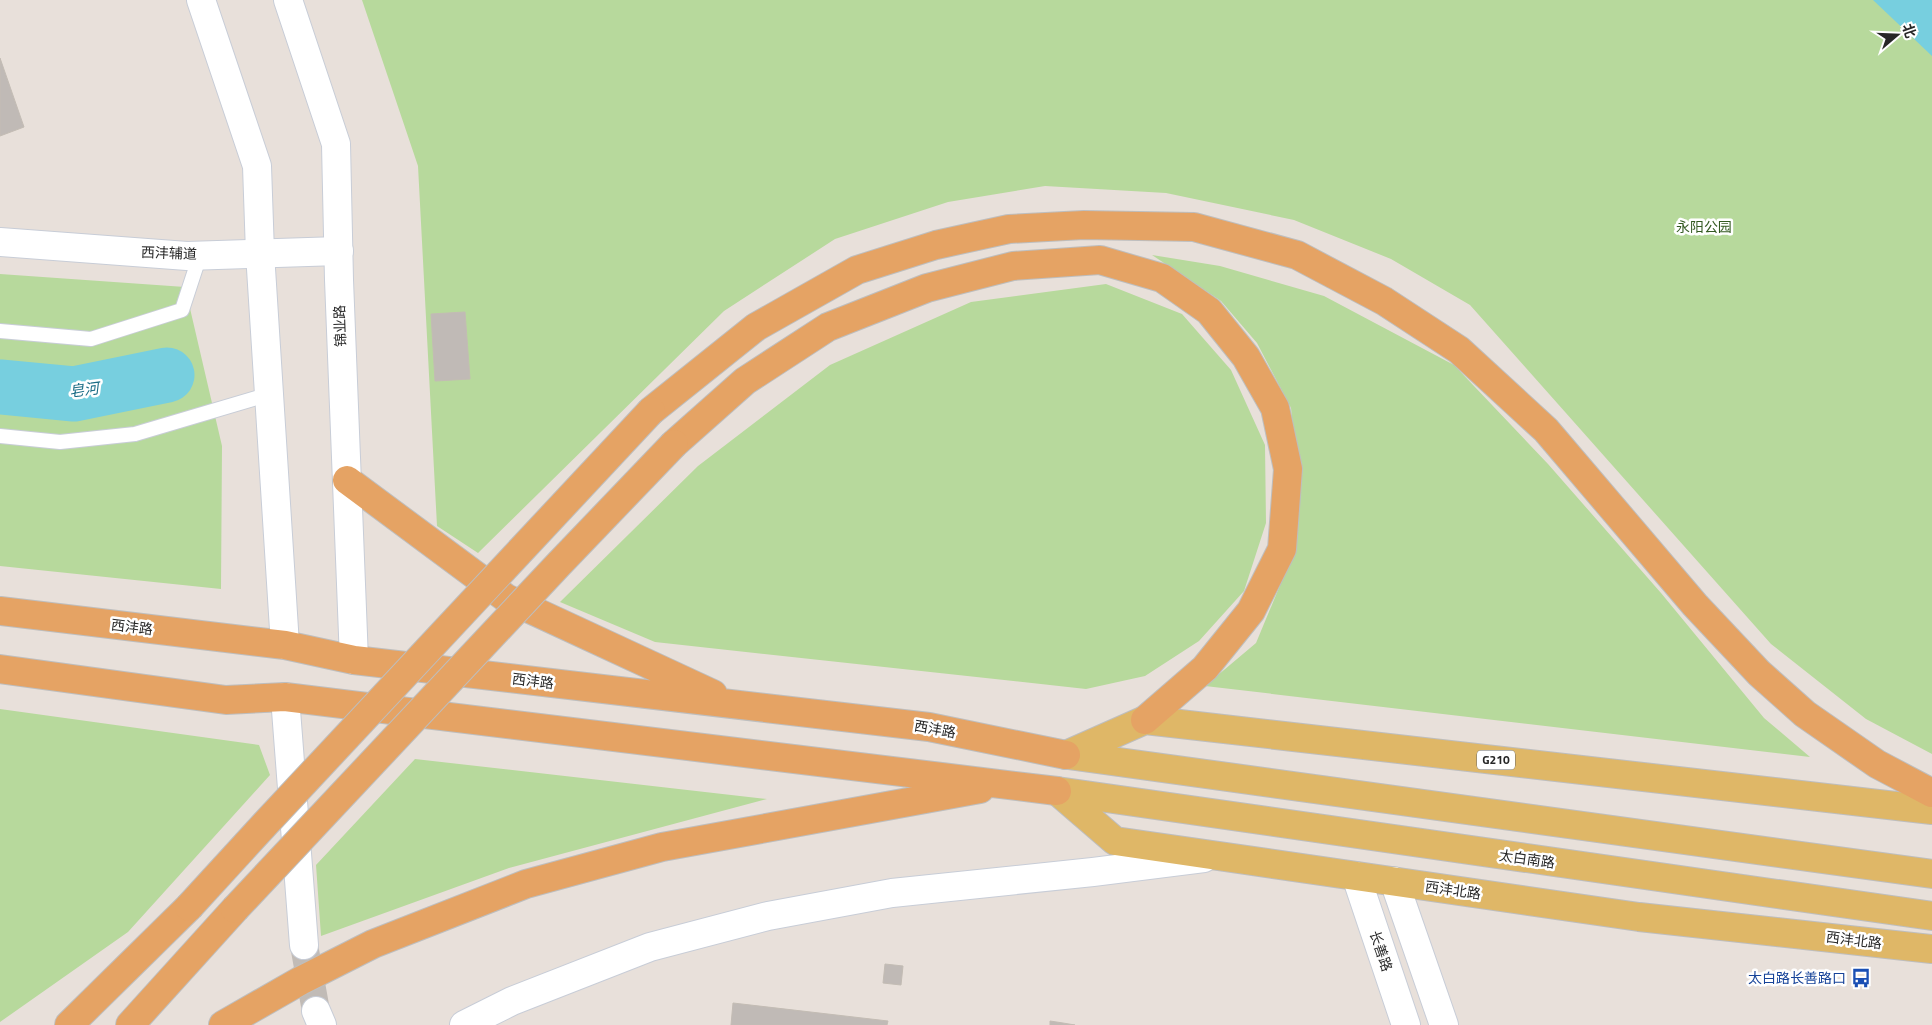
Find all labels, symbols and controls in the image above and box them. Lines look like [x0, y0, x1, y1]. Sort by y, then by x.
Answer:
north arrow [1872, 10, 1922, 60]
text: 北 [1898, 21, 1922, 41]
park label: 永阳公园 [1676, 216, 1732, 237]
street label: 西沣辅道 [141, 241, 197, 264]
street label: 锦业路 [328, 305, 351, 347]
water label: 皂河 [68, 376, 103, 403]
street label: 西沣路 [110, 614, 154, 639]
street label: 西沣路 [511, 668, 555, 693]
street label: 西沣路 [913, 715, 958, 742]
road number: G210 [1477, 750, 1515, 770]
street label: 太白南路 [1498, 844, 1556, 873]
street label: 西沣北路 [1424, 875, 1482, 904]
street label: 西沣北路 [1825, 926, 1883, 953]
street label: 长善路 [1365, 928, 1398, 974]
place label: 太白路长善路口 [1748, 967, 1846, 988]
bus stop icon: 太白路长善路口 [1850, 967, 1872, 989]

